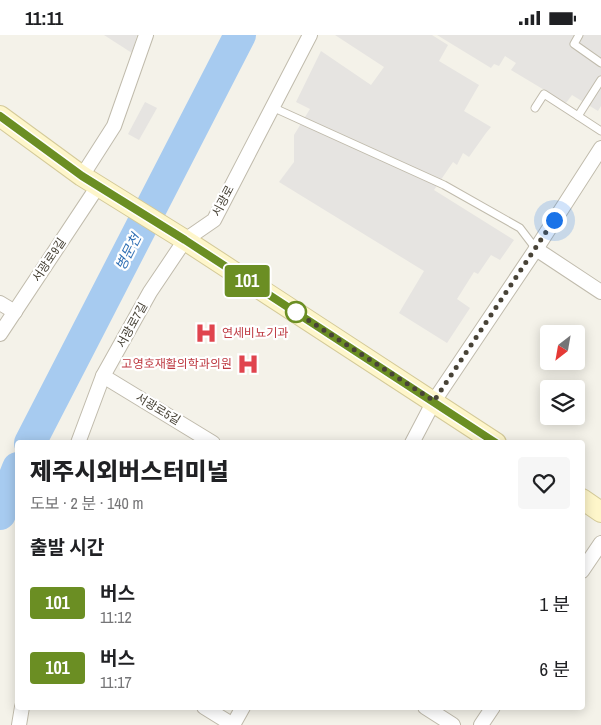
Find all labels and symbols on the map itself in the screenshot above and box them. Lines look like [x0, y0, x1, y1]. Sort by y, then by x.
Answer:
street label: 서광로 [208, 183, 238, 219]
your location [542, 208, 567, 233]
water label: 병문천 [111, 230, 145, 273]
street label: 서광로9길 [28, 235, 70, 285]
line badge: 101 [218, 265, 276, 297]
street label: 서광로7길 [113, 299, 151, 351]
unlabelled marker [285, 301, 307, 323]
hospital icon: 연세비뇨기과 [193, 320, 219, 346]
place label: 연세비뇨기과 [222, 325, 288, 341]
north arrow [540, 325, 585, 370]
hospital icon: 고영호재활의학과의원 [235, 351, 261, 377]
place label: 고영호재활의학과의원 [122, 356, 232, 372]
street label: 서광로5길 [133, 389, 183, 429]

